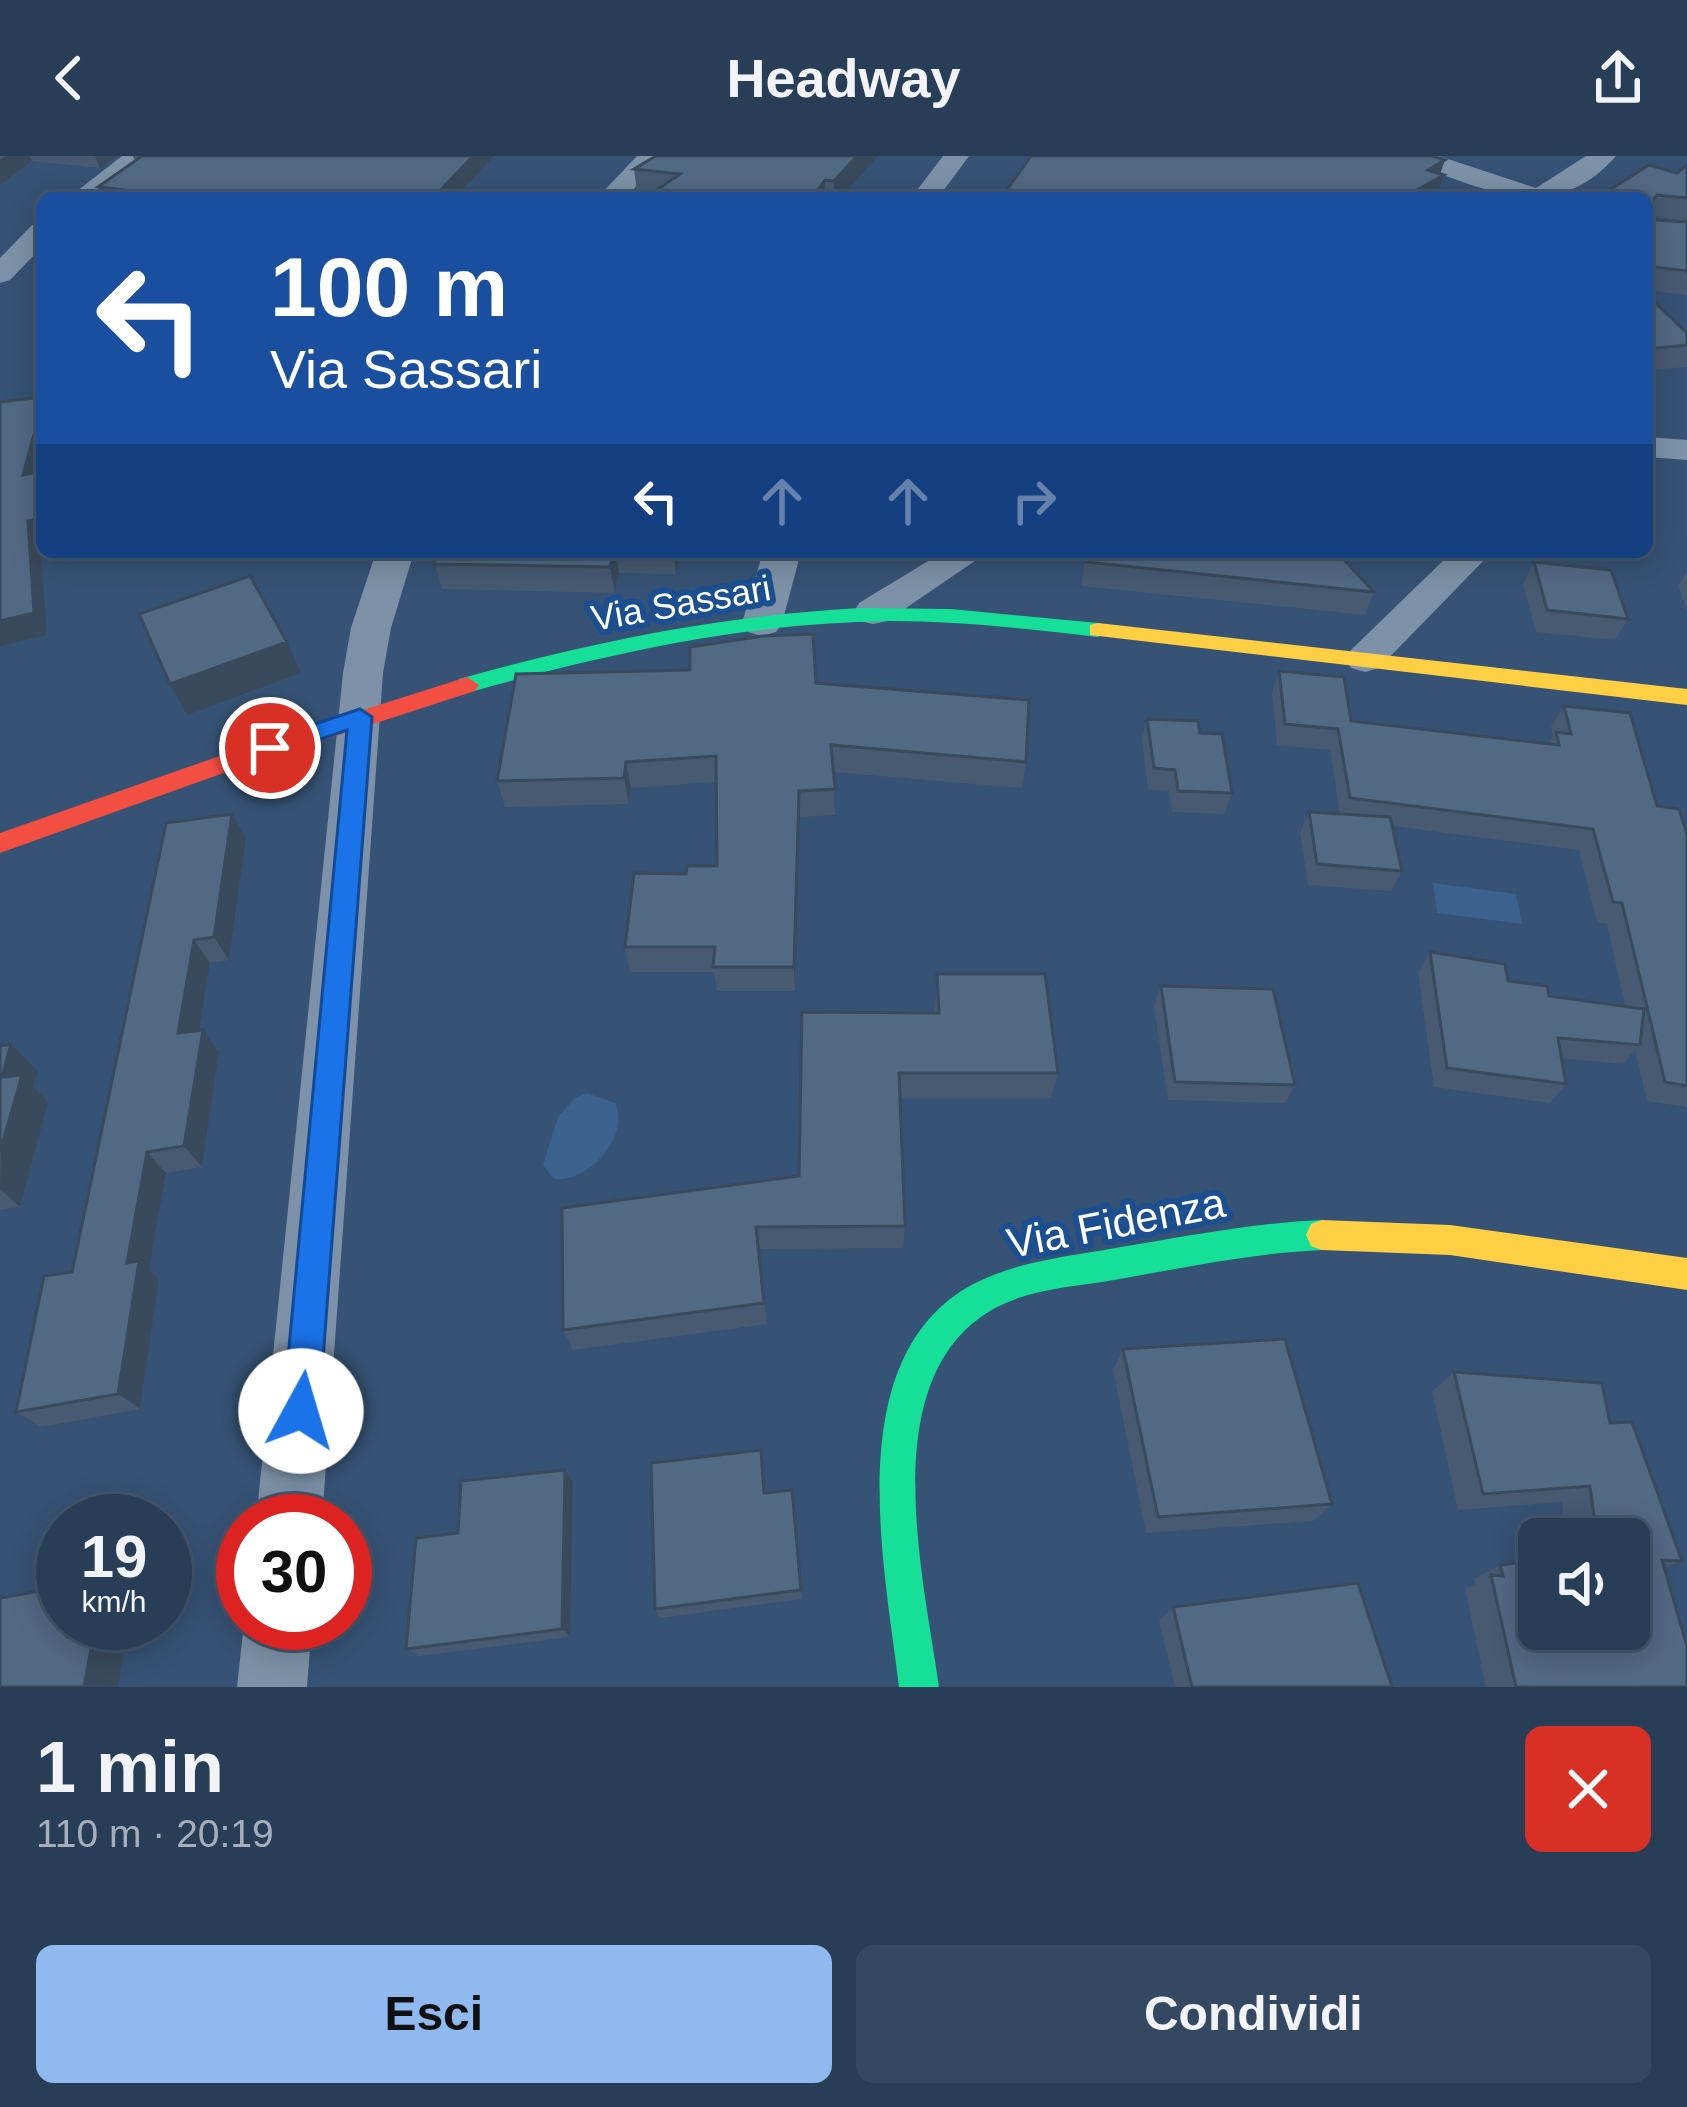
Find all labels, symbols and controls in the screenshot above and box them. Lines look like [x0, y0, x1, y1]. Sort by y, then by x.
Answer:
icon: back [36, 45, 102, 111]
icon: share [1585, 45, 1651, 111]
text: Headway [726, 48, 961, 108]
icon: left [72, 240, 228, 396]
text: 100 m [270, 240, 508, 334]
text: Via Sassari [270, 339, 542, 399]
icon: left [623, 468, 689, 534]
icon: ahead [749, 468, 815, 534]
icon: ahead [875, 468, 941, 534]
icon: right [1001, 468, 1067, 534]
street label: Via Sassari [588, 567, 774, 639]
pin [219, 697, 321, 799]
icon: arrive [237, 715, 303, 781]
street label: Via Fidenza [1003, 1179, 1230, 1267]
position arrow [238, 1348, 364, 1474]
speed limit sign: 30 [216, 1494, 372, 1650]
map controls [1518, 1518, 1650, 1650]
button: sound [1518, 1518, 1650, 1650]
text: 19 [81, 1523, 147, 1590]
text: km/h [81, 1585, 147, 1618]
button: close [1525, 1726, 1651, 1852]
text: 1 min [36, 1727, 224, 1807]
text: 110 m · 20:19 [36, 1812, 274, 1855]
button: Esci [36, 1945, 832, 2083]
button: Condividi [856, 1945, 1651, 2083]

